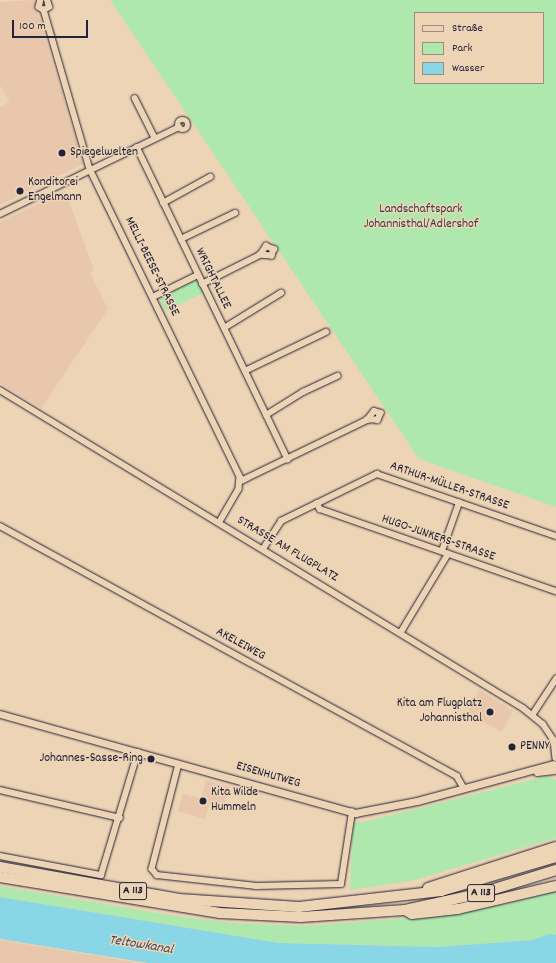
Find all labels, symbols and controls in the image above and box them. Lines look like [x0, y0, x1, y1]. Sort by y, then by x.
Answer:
scale bar [14, 12, 90, 38]
legend [414, 12, 544, 84]
text: 100 m [19, 18, 46, 35]
text: Straße [452, 20, 483, 37]
text: Park [452, 40, 472, 57]
text: Wasser [452, 60, 484, 77]
place label: Spiegelwelten [70, 145, 138, 161]
marker: Spiegelwelten [57, 148, 67, 158]
place label: Konditorei Engelmann [28, 176, 81, 207]
marker: Konditorei Engelmann [15, 186, 25, 196]
park label: Landschaftspark Johannisthal/Adlershof [364, 203, 478, 234]
street label: MELLI-BEESE-STRASSE [120, 215, 182, 319]
street label: WRIGHTALLEE [191, 246, 233, 312]
street label: ARTHUR-MÜLLER-STRASSE [387, 459, 511, 515]
street label: HUGO-JUNKERS-STRASSE [379, 512, 497, 566]
street label: STRASSE AM FLUGPLATZ [233, 514, 341, 586]
street label: AKELEIWEG [213, 625, 267, 665]
place label: Kita am Flugplatz Johannisthal [397, 697, 482, 728]
marker: Kita am Flugplatz Johannisthal [485, 707, 495, 717]
place label: PENNY [520, 739, 549, 755]
marker: PENNY [507, 742, 517, 752]
place label: Johannes-Sasse-Ring [39, 751, 143, 767]
marker: Johannes-Sasse-Ring [146, 754, 156, 764]
street label: EISENHUTWEG [234, 759, 302, 793]
place label: Kita Wilde Hummeln [211, 786, 258, 817]
marker: Kita Wilde Hummeln [198, 796, 208, 806]
road number: A 113 [119, 881, 147, 901]
road number: A 113 [467, 883, 495, 903]
water label: Teltowkanal [108, 932, 174, 958]

